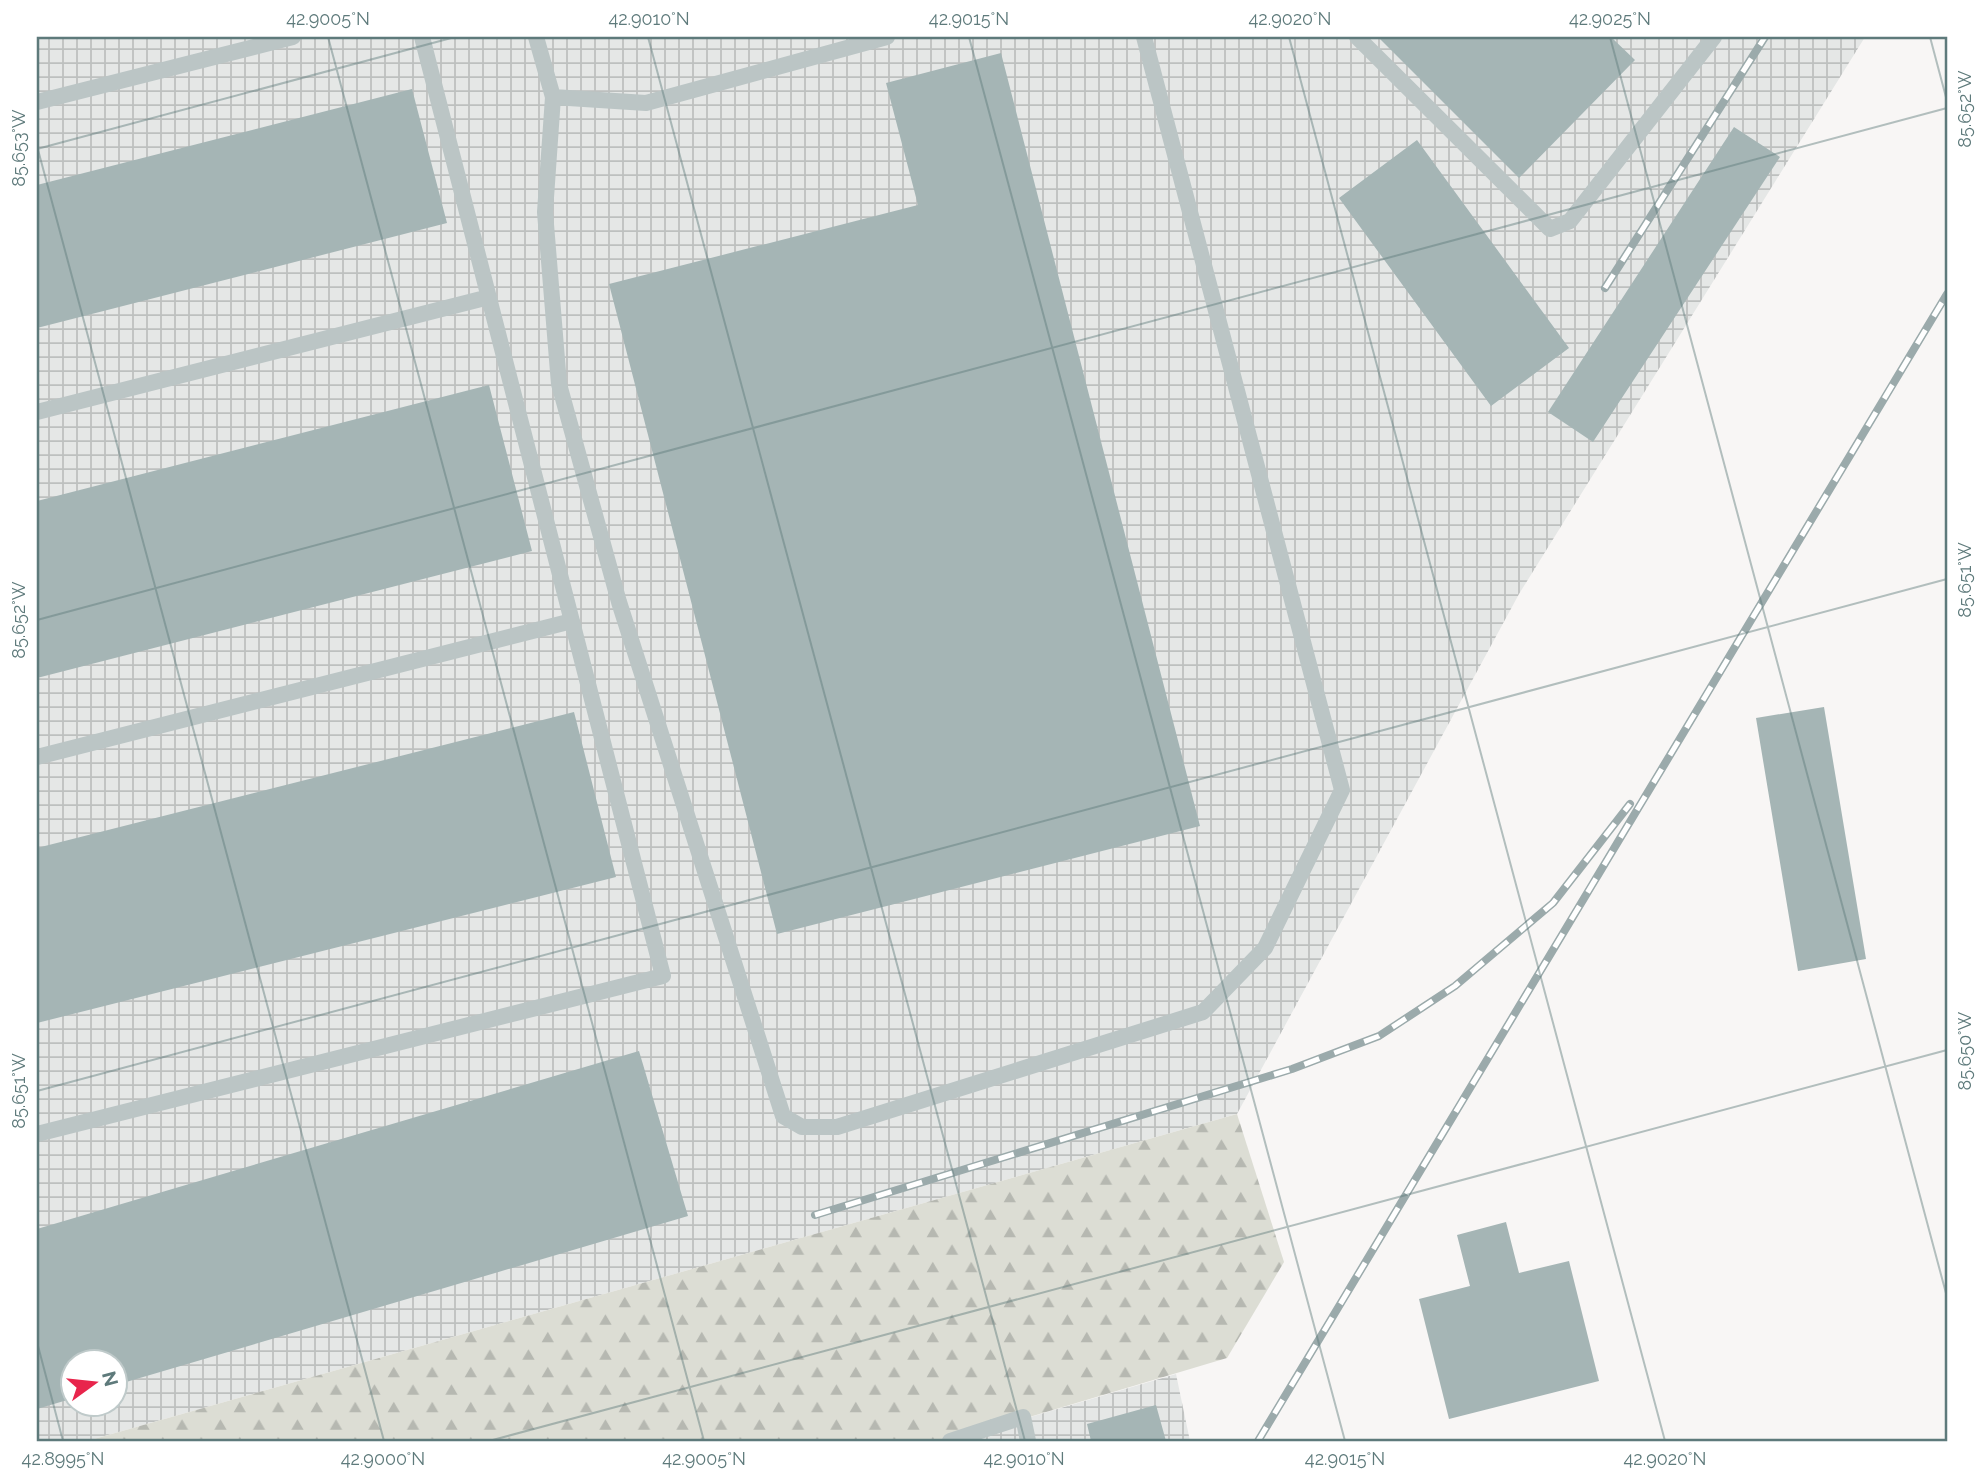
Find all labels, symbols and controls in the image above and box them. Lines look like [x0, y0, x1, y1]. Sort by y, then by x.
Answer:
text: 42.9005°N [286, 8, 370, 29]
text: 42.9010°N [608, 8, 690, 29]
text: 42.9015°N [929, 8, 1009, 29]
text: 42.9020°N [1249, 8, 1331, 29]
text: 42.9025°N [1569, 8, 1651, 29]
text: 85.652°W [1954, 70, 1975, 148]
text: 85.653°W [8, 109, 29, 187]
text: 85.651°W [1954, 542, 1975, 618]
text: 85.652°W [8, 581, 29, 659]
text: 85.650°W [1954, 1011, 1975, 1090]
text: 85.651°W [8, 1053, 29, 1129]
north arrow [60, 1348, 130, 1418]
text: N [98, 1369, 123, 1388]
text: 42.8995°N [22, 1448, 104, 1469]
text: 42.9000°N [341, 1448, 425, 1469]
text: 42.9005°N [662, 1448, 746, 1469]
text: 42.9010°N [983, 1448, 1065, 1469]
text: 42.9015°N [1305, 1448, 1385, 1469]
text: 42.9020°N [1624, 1448, 1706, 1469]

